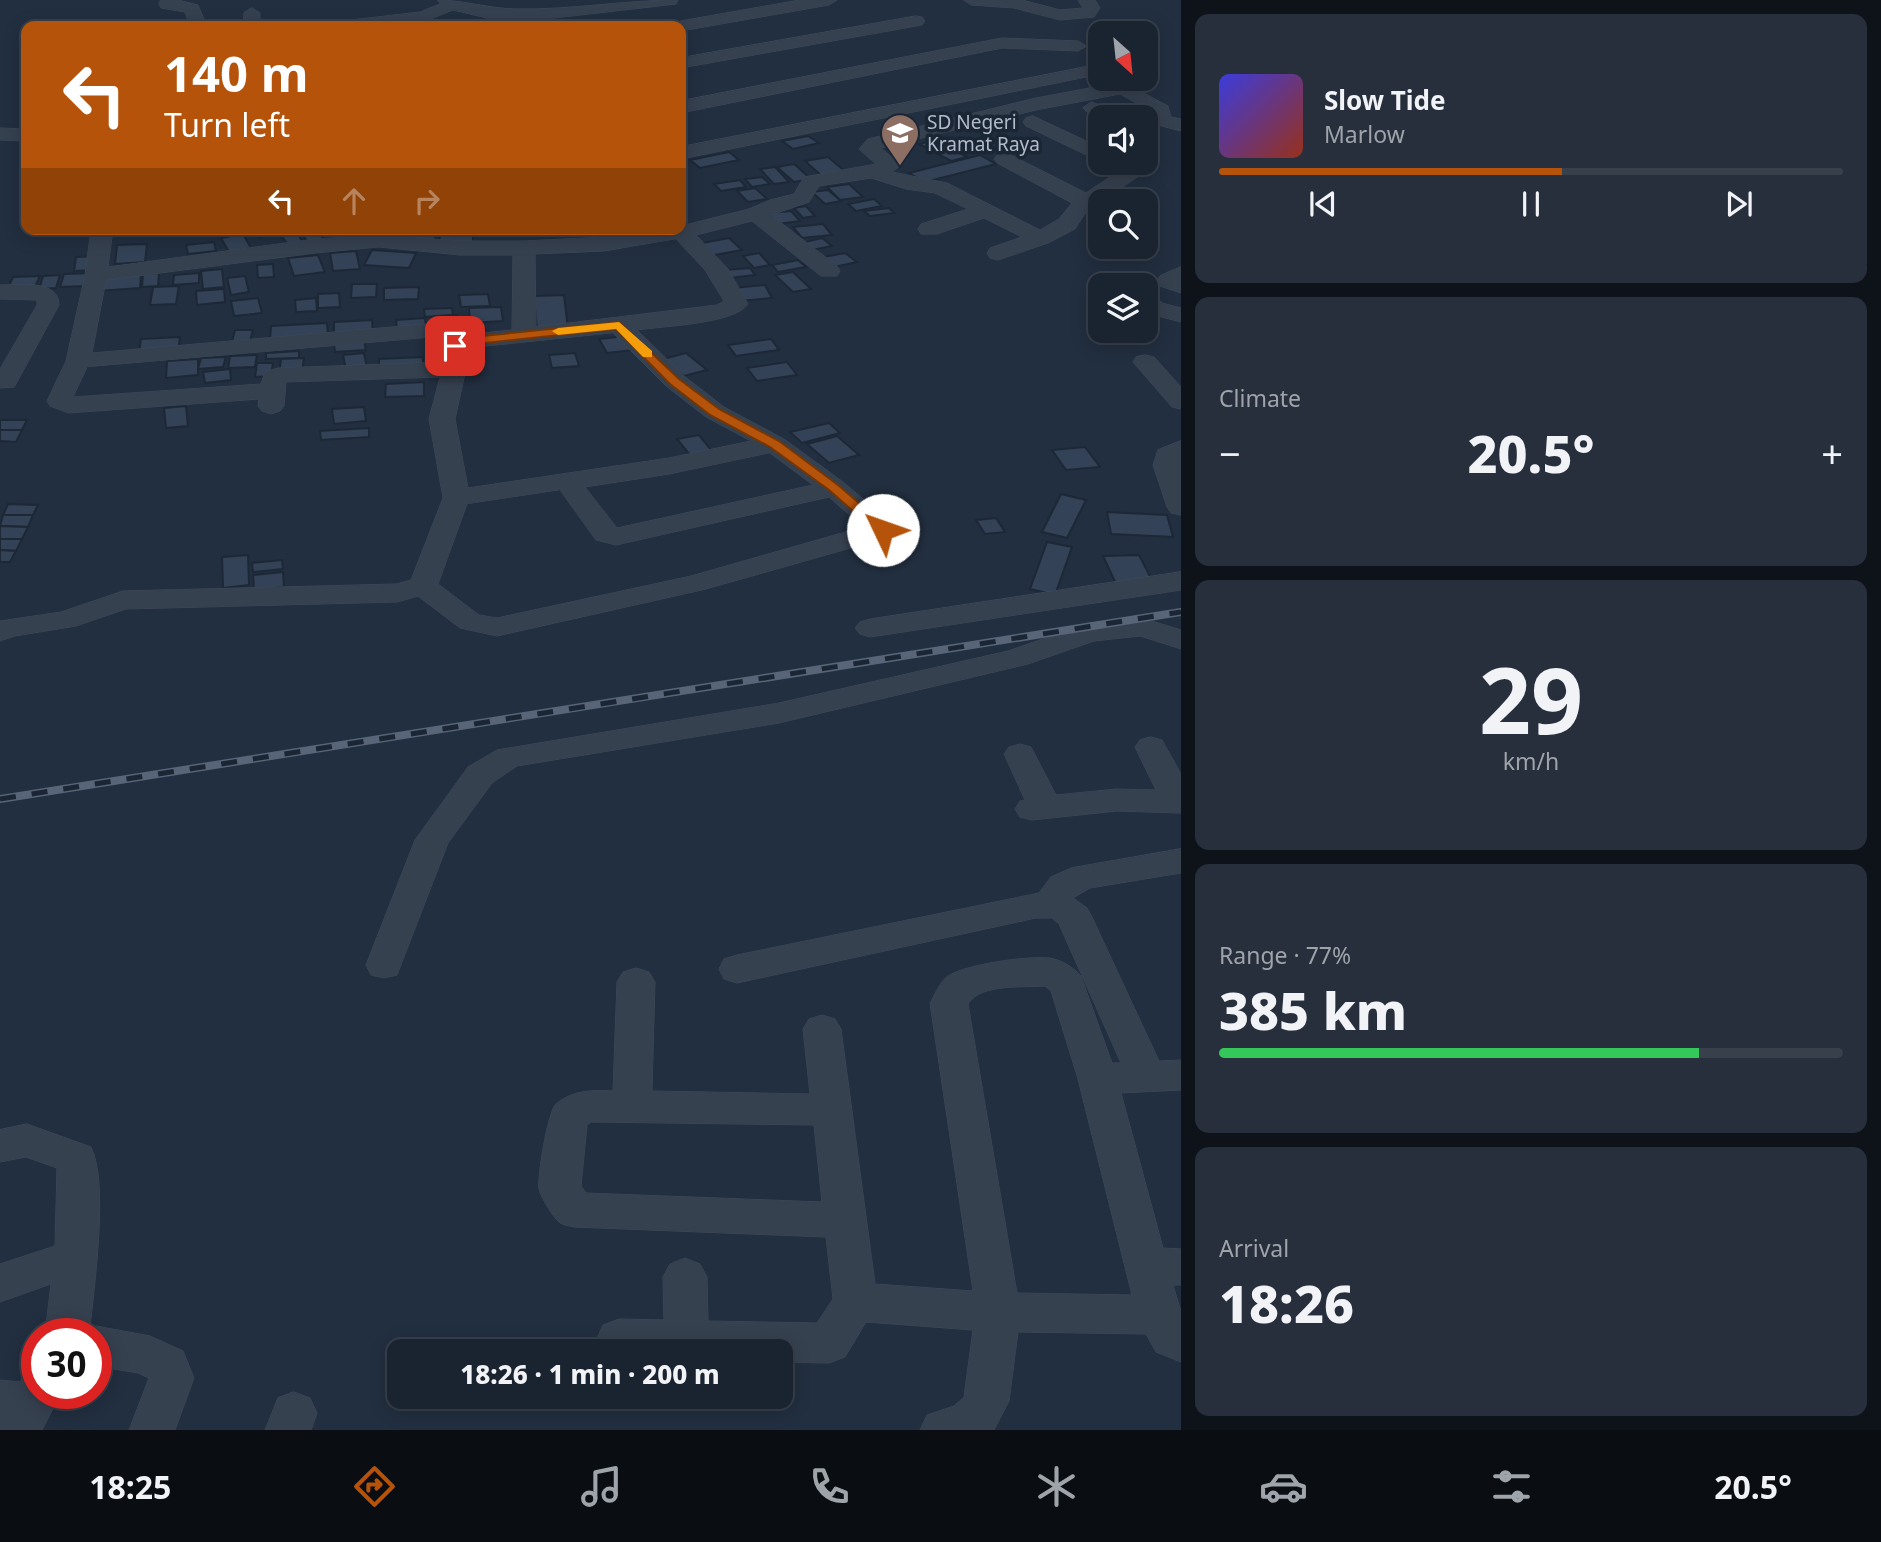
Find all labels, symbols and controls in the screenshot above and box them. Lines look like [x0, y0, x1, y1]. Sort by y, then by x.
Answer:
north arrow [1088, 21, 1158, 91]
map controls [1088, 21, 1158, 343]
text: 140 m [164, 40, 309, 106]
icon: left [49, 49, 140, 140]
text: Slow Tide [1324, 82, 1446, 118]
text: Turn left [164, 103, 290, 146]
button: sound [1088, 105, 1158, 175]
place label: SD Negeri Kramat Raya [927, 109, 1040, 157]
school or university icon: SD Negeri Kramat Raya [879, 112, 921, 167]
text: Marlow [1324, 118, 1405, 150]
icon: left [262, 182, 300, 220]
icon: ahead [335, 182, 373, 220]
icon: right [408, 182, 446, 220]
icon: previous [1304, 185, 1342, 223]
icon: pause [1512, 185, 1550, 223]
icon: next [1720, 185, 1758, 223]
button: search [1088, 189, 1158, 259]
button: layers [1088, 273, 1158, 343]
pin [425, 316, 485, 376]
icon: arrive [436, 327, 474, 365]
text: Climate [1219, 382, 1301, 414]
text: 20.5° [1468, 417, 1594, 488]
text: − [1219, 427, 1241, 479]
text: + [1821, 427, 1843, 479]
position arrow [846, 493, 920, 567]
text: 29 [1479, 637, 1583, 761]
text: km/h [1503, 745, 1559, 777]
text: Range · 77% [1219, 939, 1351, 971]
text: 385 km [1219, 974, 1407, 1045]
text: Arrival [1219, 1232, 1289, 1264]
text: 18:26 [1219, 1267, 1354, 1338]
speed limit sign: 30 [21, 1318, 112, 1409]
text: 18:26 · 1 min · 200 m [460, 1356, 720, 1392]
icon: directions [350, 1462, 399, 1511]
icon: music [577, 1462, 626, 1511]
icon: phone [805, 1462, 854, 1511]
icon: climate [1032, 1462, 1081, 1511]
icon: car [1259, 1462, 1308, 1511]
icon: filters [1487, 1462, 1536, 1511]
text: 18:25 [89, 1465, 171, 1508]
text: 20.5° [1714, 1465, 1792, 1508]

